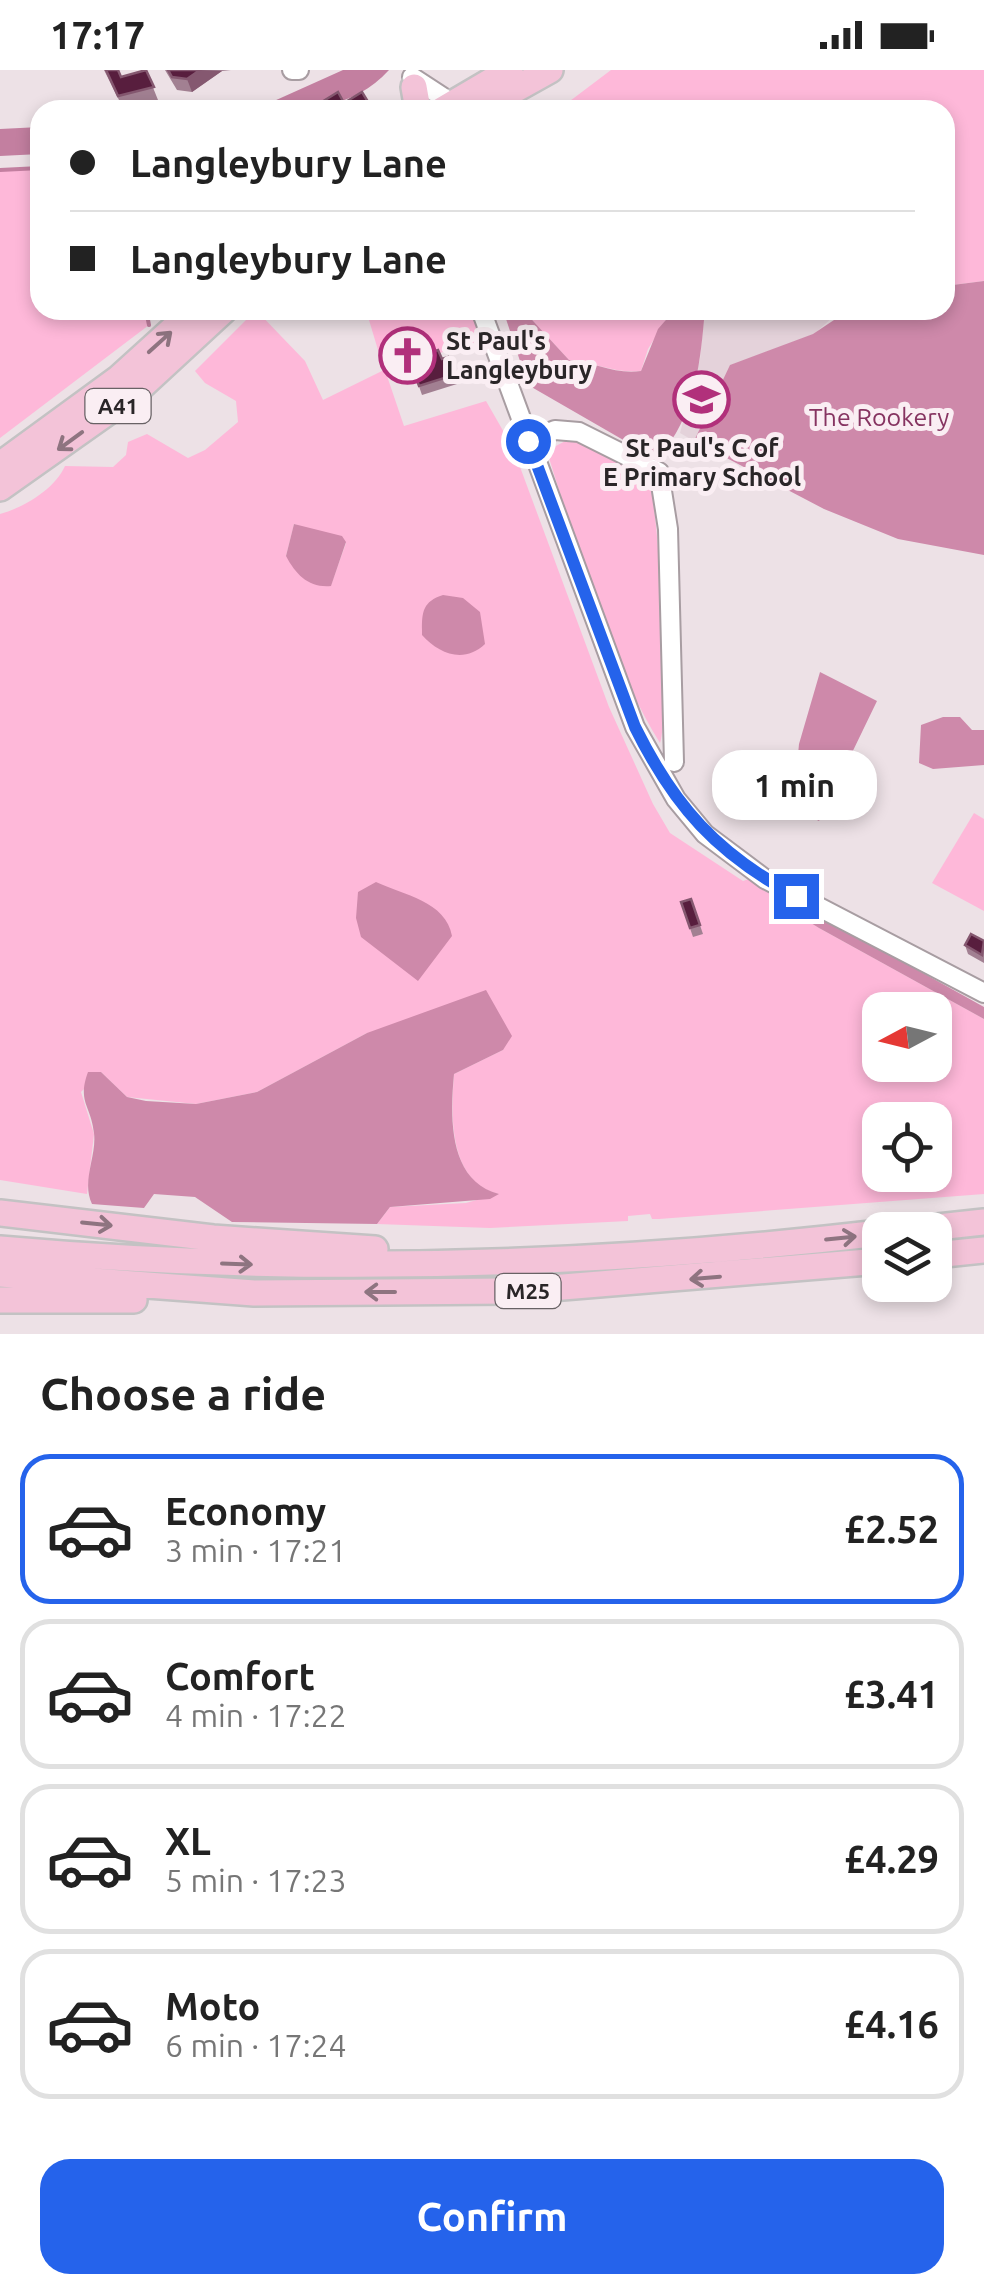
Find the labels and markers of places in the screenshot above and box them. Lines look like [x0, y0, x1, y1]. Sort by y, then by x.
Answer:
church icon: St Paul's Langleybury [377, 325, 437, 385]
place label: St Paul's Langleybury [446, 327, 592, 384]
school or university icon: St Paul's C of E Primary School [672, 369, 732, 429]
place label: St Paul's C of E Primary School [603, 434, 801, 491]

